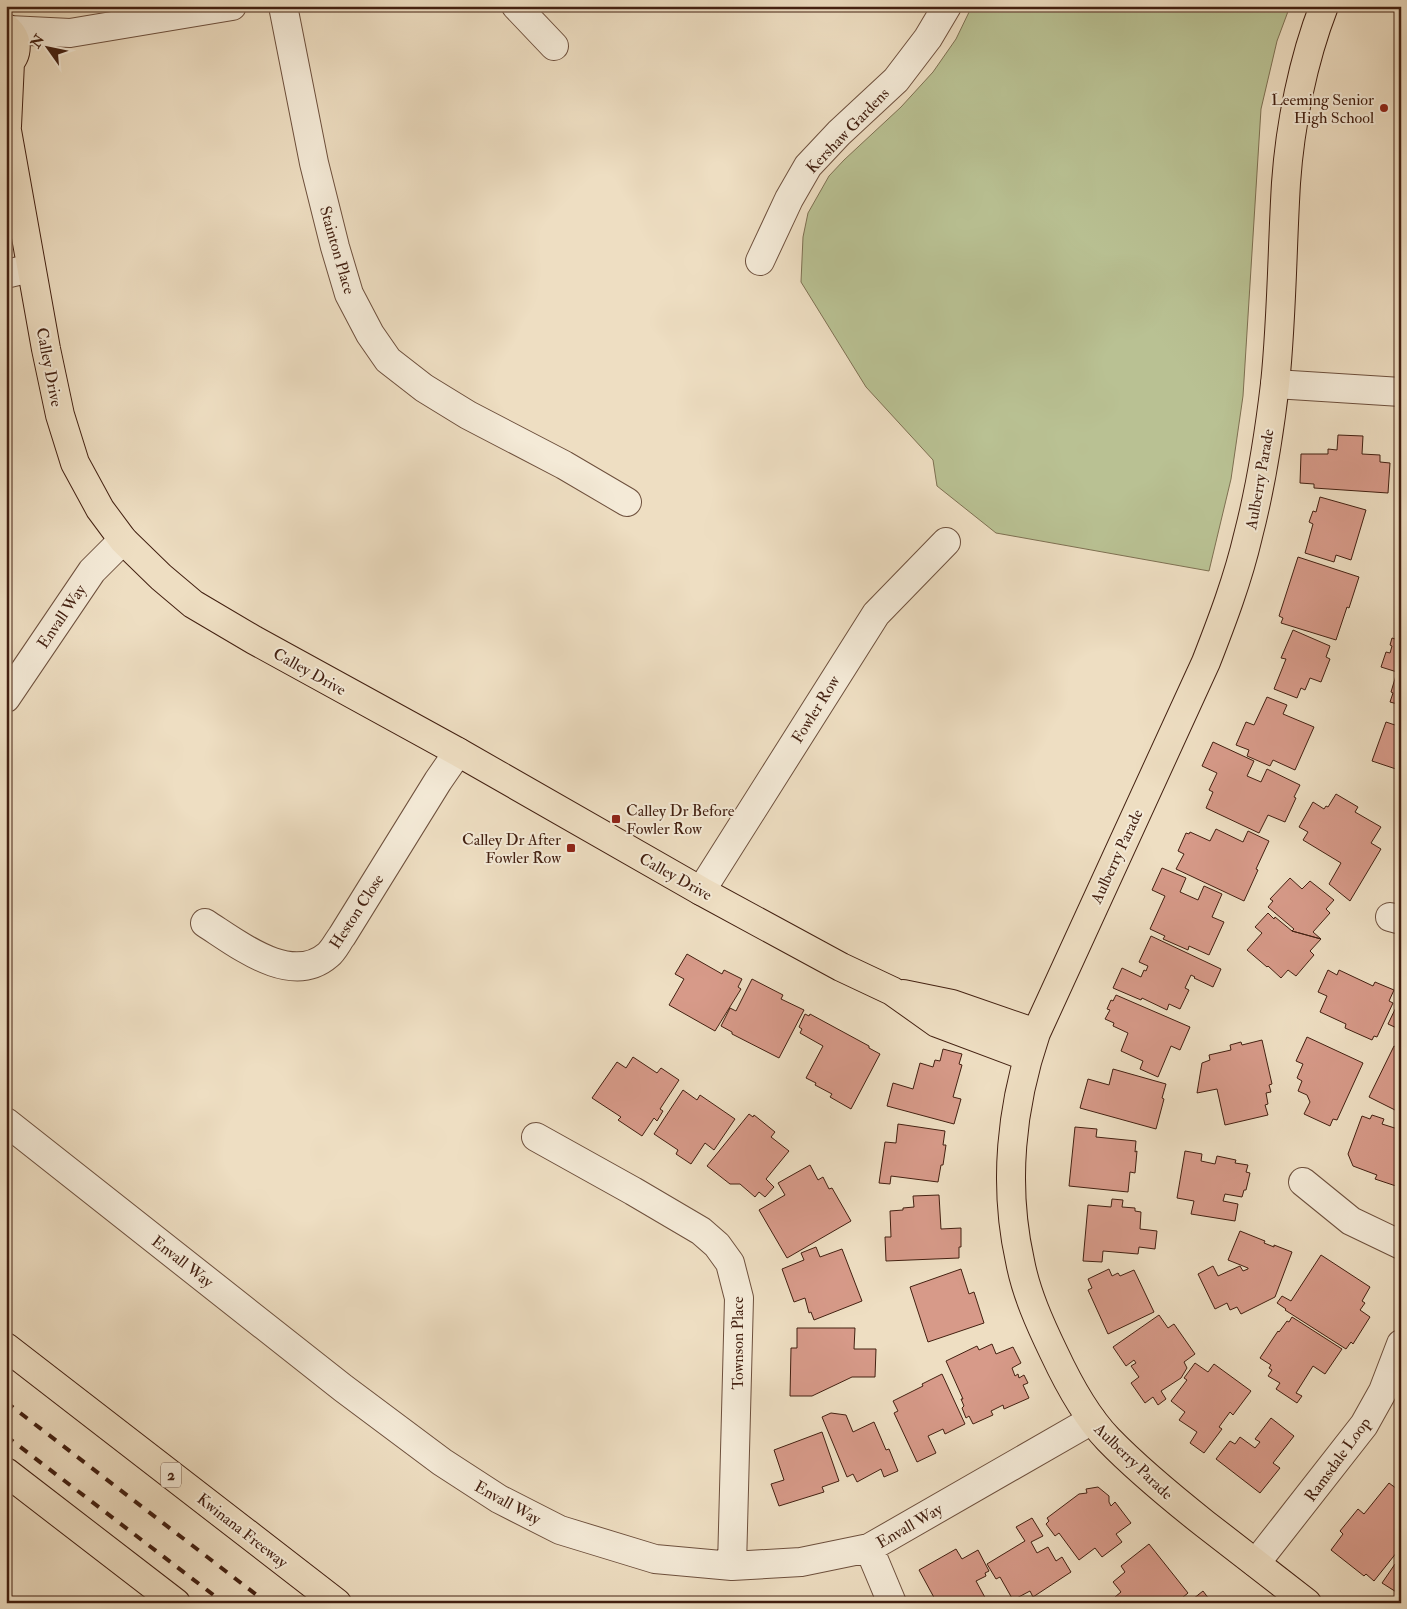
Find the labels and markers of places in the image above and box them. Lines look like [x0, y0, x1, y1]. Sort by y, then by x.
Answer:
place label: Leeming Senior High School [1271, 90, 1374, 128]
marker: Leeming Senior High School [1378, 102, 1390, 114]
place label: Calley Dr Before Fowler Row [626, 801, 735, 839]
marker: Calley Dr Before Fowler Row [610, 813, 622, 825]
place label: Calley Dr After Fowler Row [462, 830, 562, 868]
marker: Calley Dr After Fowler Row [565, 842, 577, 854]

